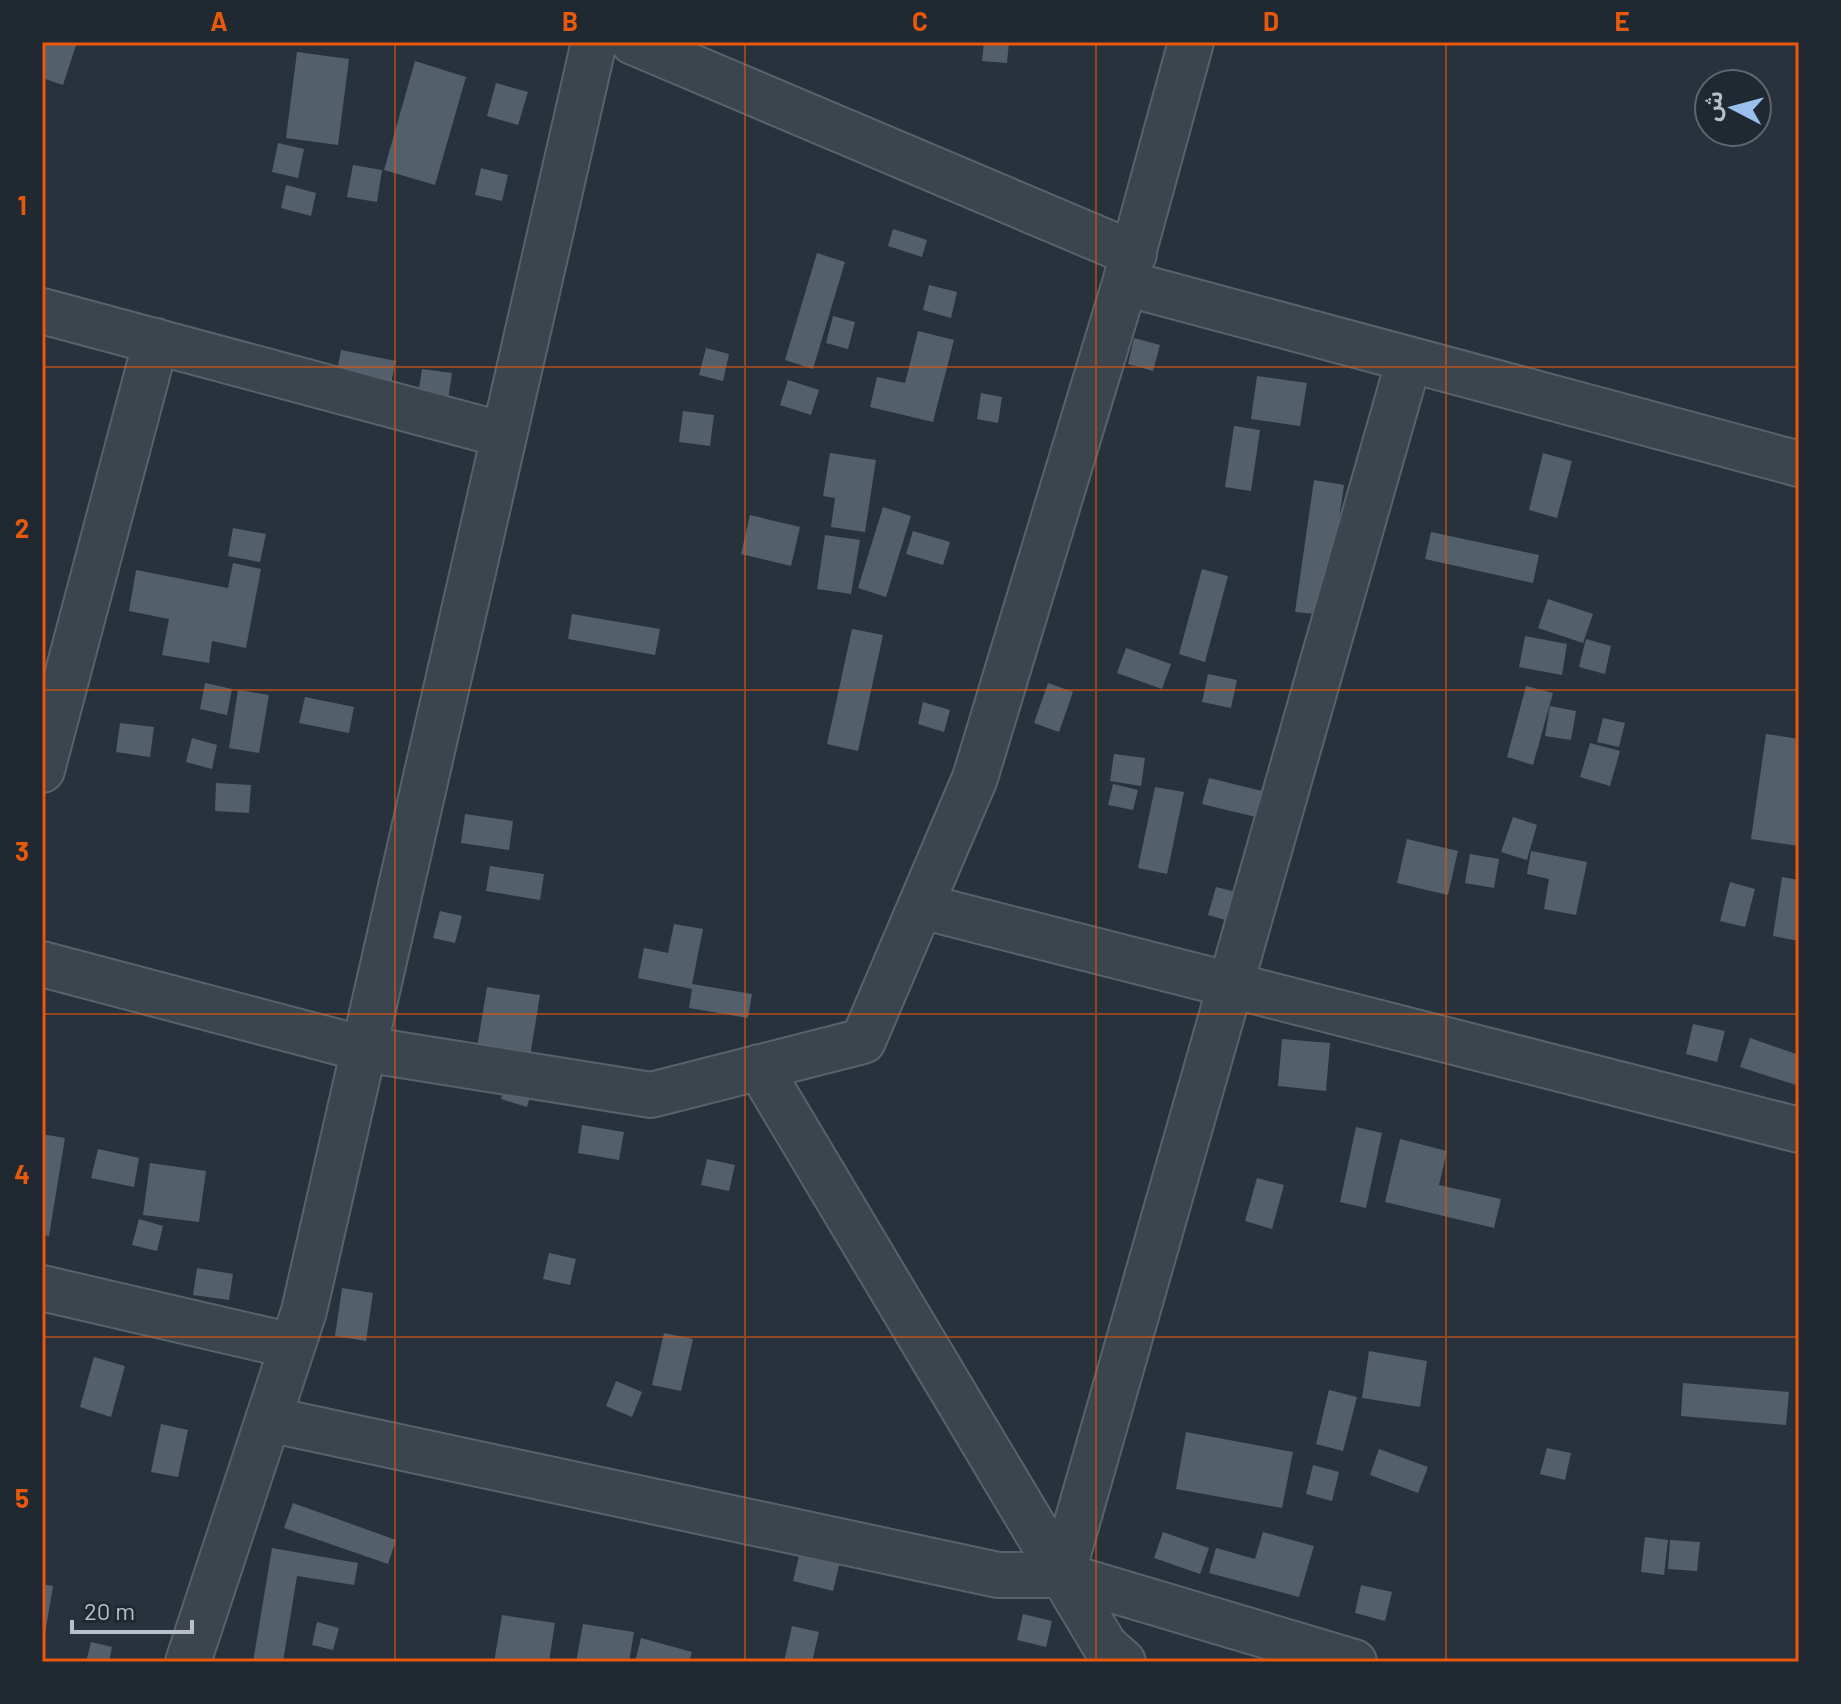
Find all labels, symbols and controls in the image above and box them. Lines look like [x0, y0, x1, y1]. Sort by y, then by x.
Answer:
text: A [210, 5, 228, 36]
text: B [562, 5, 578, 36]
text: C [912, 5, 928, 36]
text: D [1263, 5, 1279, 36]
text: E [1614, 5, 1630, 36]
north arrow [1693, 68, 1773, 148]
text: ش [1698, 89, 1728, 122]
text: 1 [17, 189, 27, 220]
text: 2 [15, 512, 29, 543]
text: 3 [15, 835, 29, 866]
text: 4 [14, 1158, 30, 1189]
text: 5 [15, 1482, 29, 1513]
scale bar [72, 1584, 192, 1634]
text: 20 m [84, 1596, 135, 1625]

